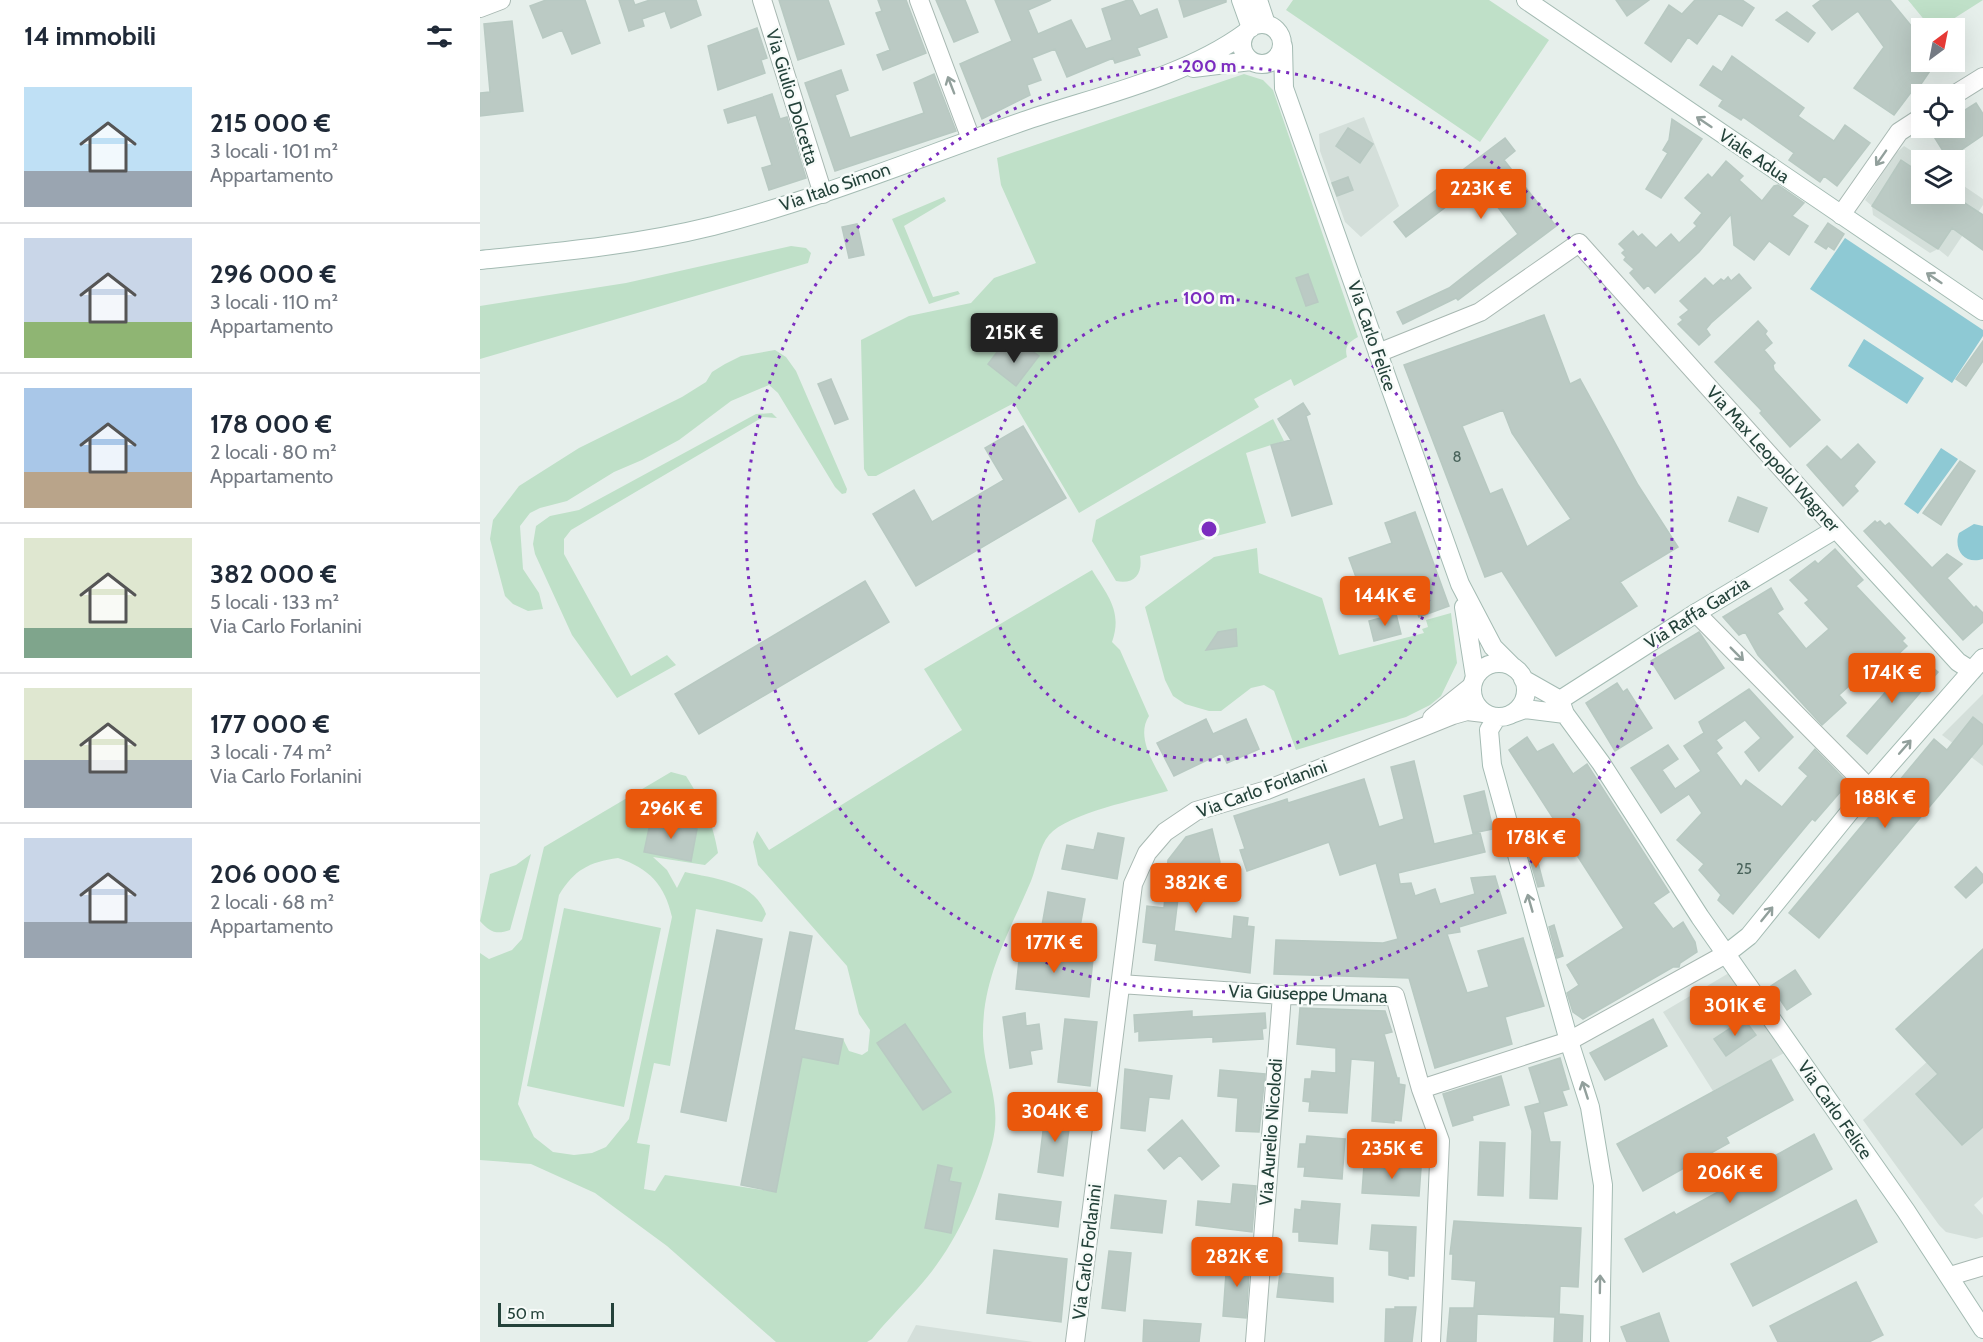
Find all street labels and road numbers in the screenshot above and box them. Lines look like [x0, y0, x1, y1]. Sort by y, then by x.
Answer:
street label: Via Giulio Dolcetta [761, 27, 823, 168]
street label: Viale Adua [1714, 124, 1794, 188]
street label: Via Italo Simon [777, 158, 893, 216]
street label: Via Carlo Felice [1343, 278, 1401, 394]
street label: Via Max Leopold Wagner [1702, 381, 1845, 537]
street label: Via Raffa Garzia [1641, 572, 1754, 654]
street label: Via Carlo Forlanini [1194, 755, 1330, 823]
street label: Via Giuseppe Umana [1228, 980, 1388, 1008]
street label: Via Carlo Felice [1793, 1057, 1877, 1163]
street label: Via Aurelio Nicolodi [1255, 1058, 1287, 1206]
street label: Via Carlo Forlanini [1068, 1183, 1106, 1321]

